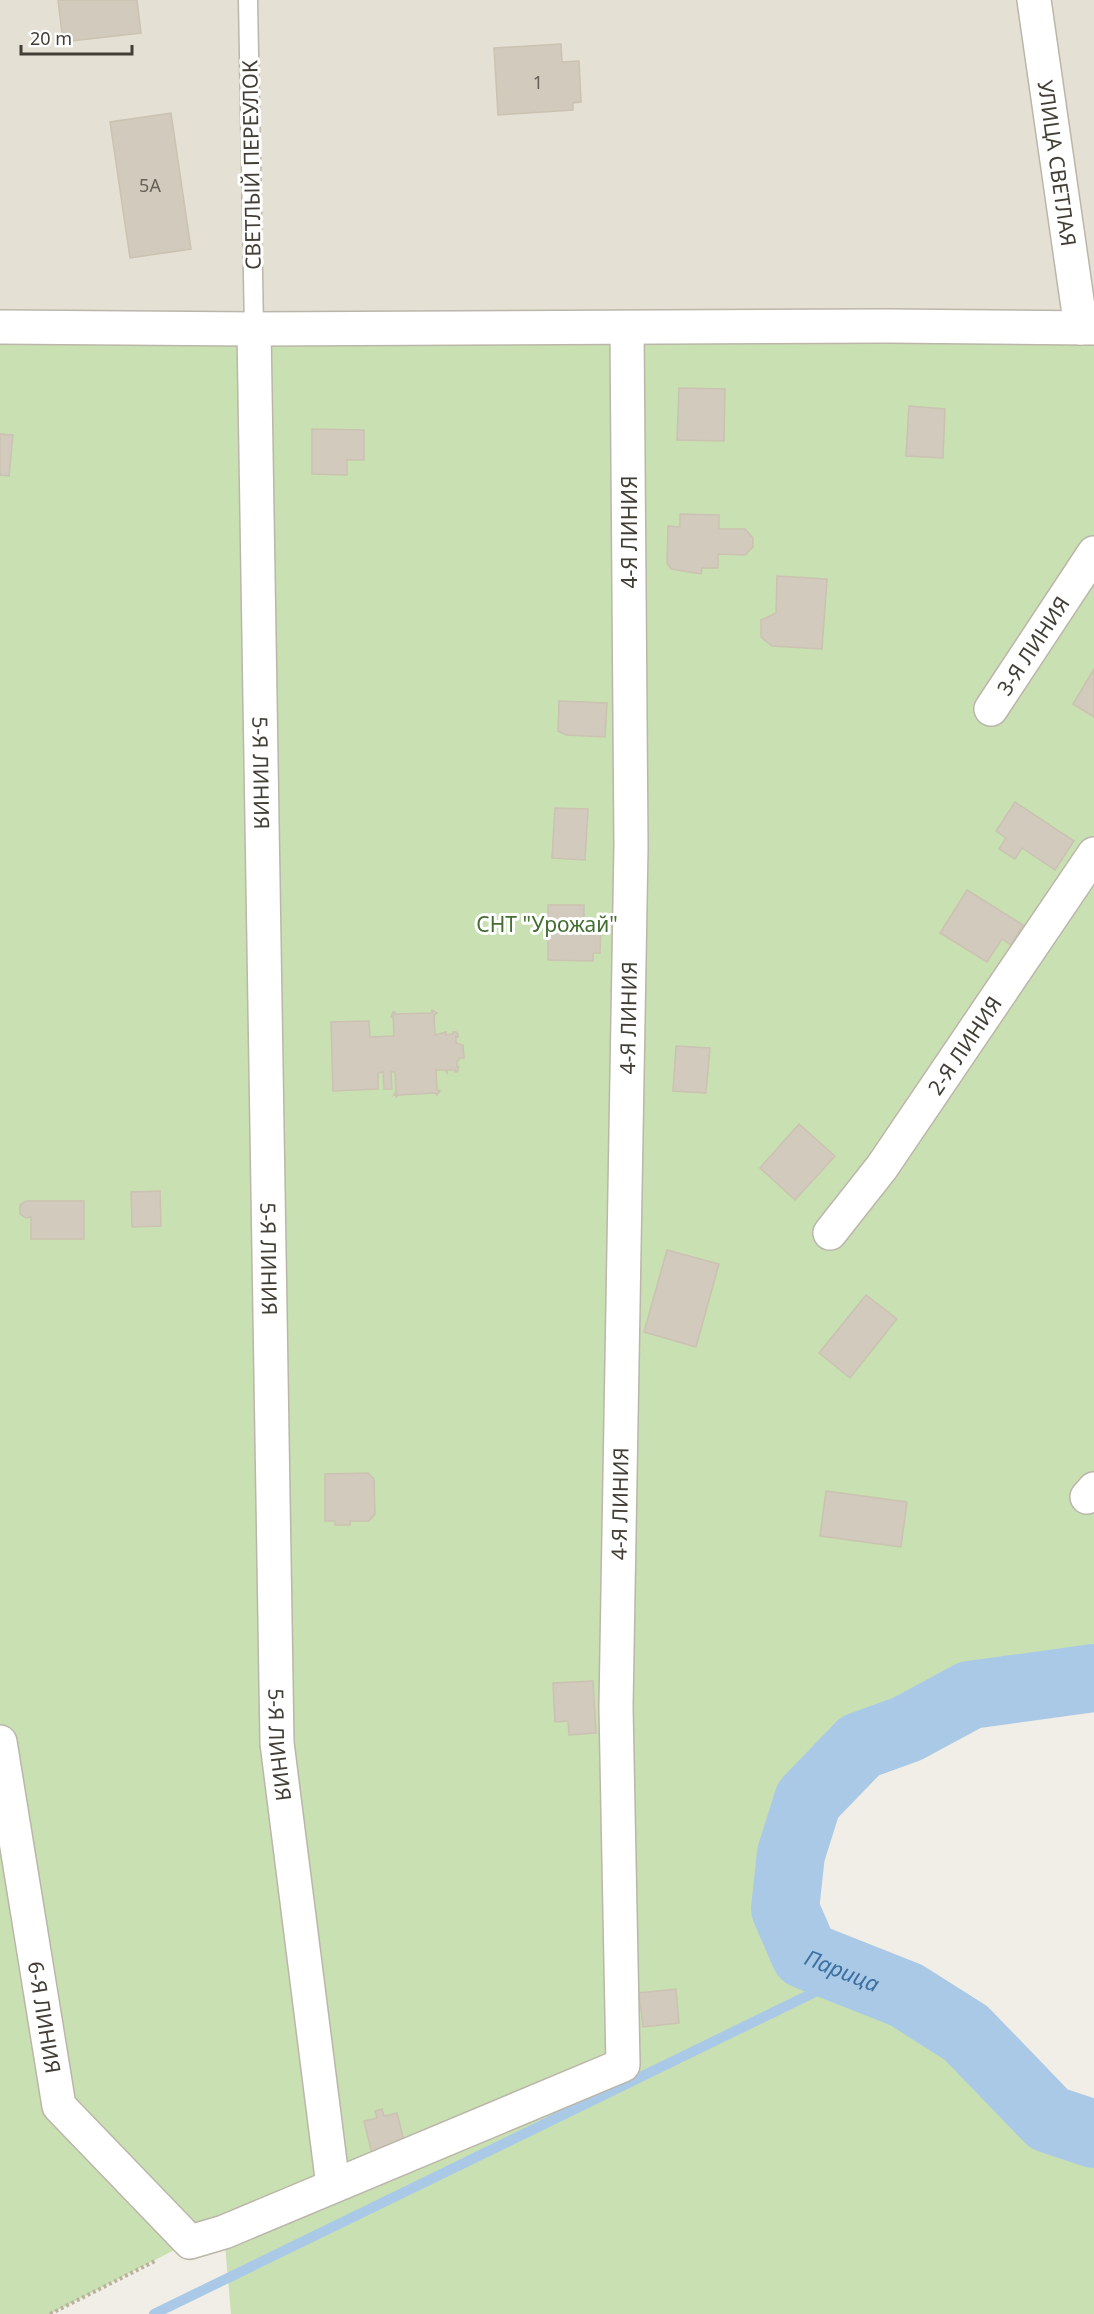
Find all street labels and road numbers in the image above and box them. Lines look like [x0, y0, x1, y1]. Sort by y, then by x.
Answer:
street label: СВЕТЛЫЙ ПЕРЕУЛОК [235, 60, 267, 270]
street label: УЛИЦА СВЕТЛАЯ [1032, 78, 1083, 248]
street label: 4-Я ЛИНИЯ [615, 475, 643, 589]
street label: 3-Я ЛИНИЯ [990, 591, 1076, 700]
street label: 5-Я ЛИНИЯ [246, 716, 276, 830]
street label: 4-Я ЛИНИЯ [613, 961, 643, 1075]
street label: 2-Я ЛИНИЯ [921, 991, 1008, 1100]
street label: 5-Я ЛИНИЯ [254, 1202, 284, 1316]
street label: 4-Я ЛИНИЯ [605, 1447, 635, 1560]
street label: 5-Я ЛИНИЯ [262, 1688, 298, 1803]
street label: 6-Я ЛИНИЯ [22, 1959, 68, 2075]

